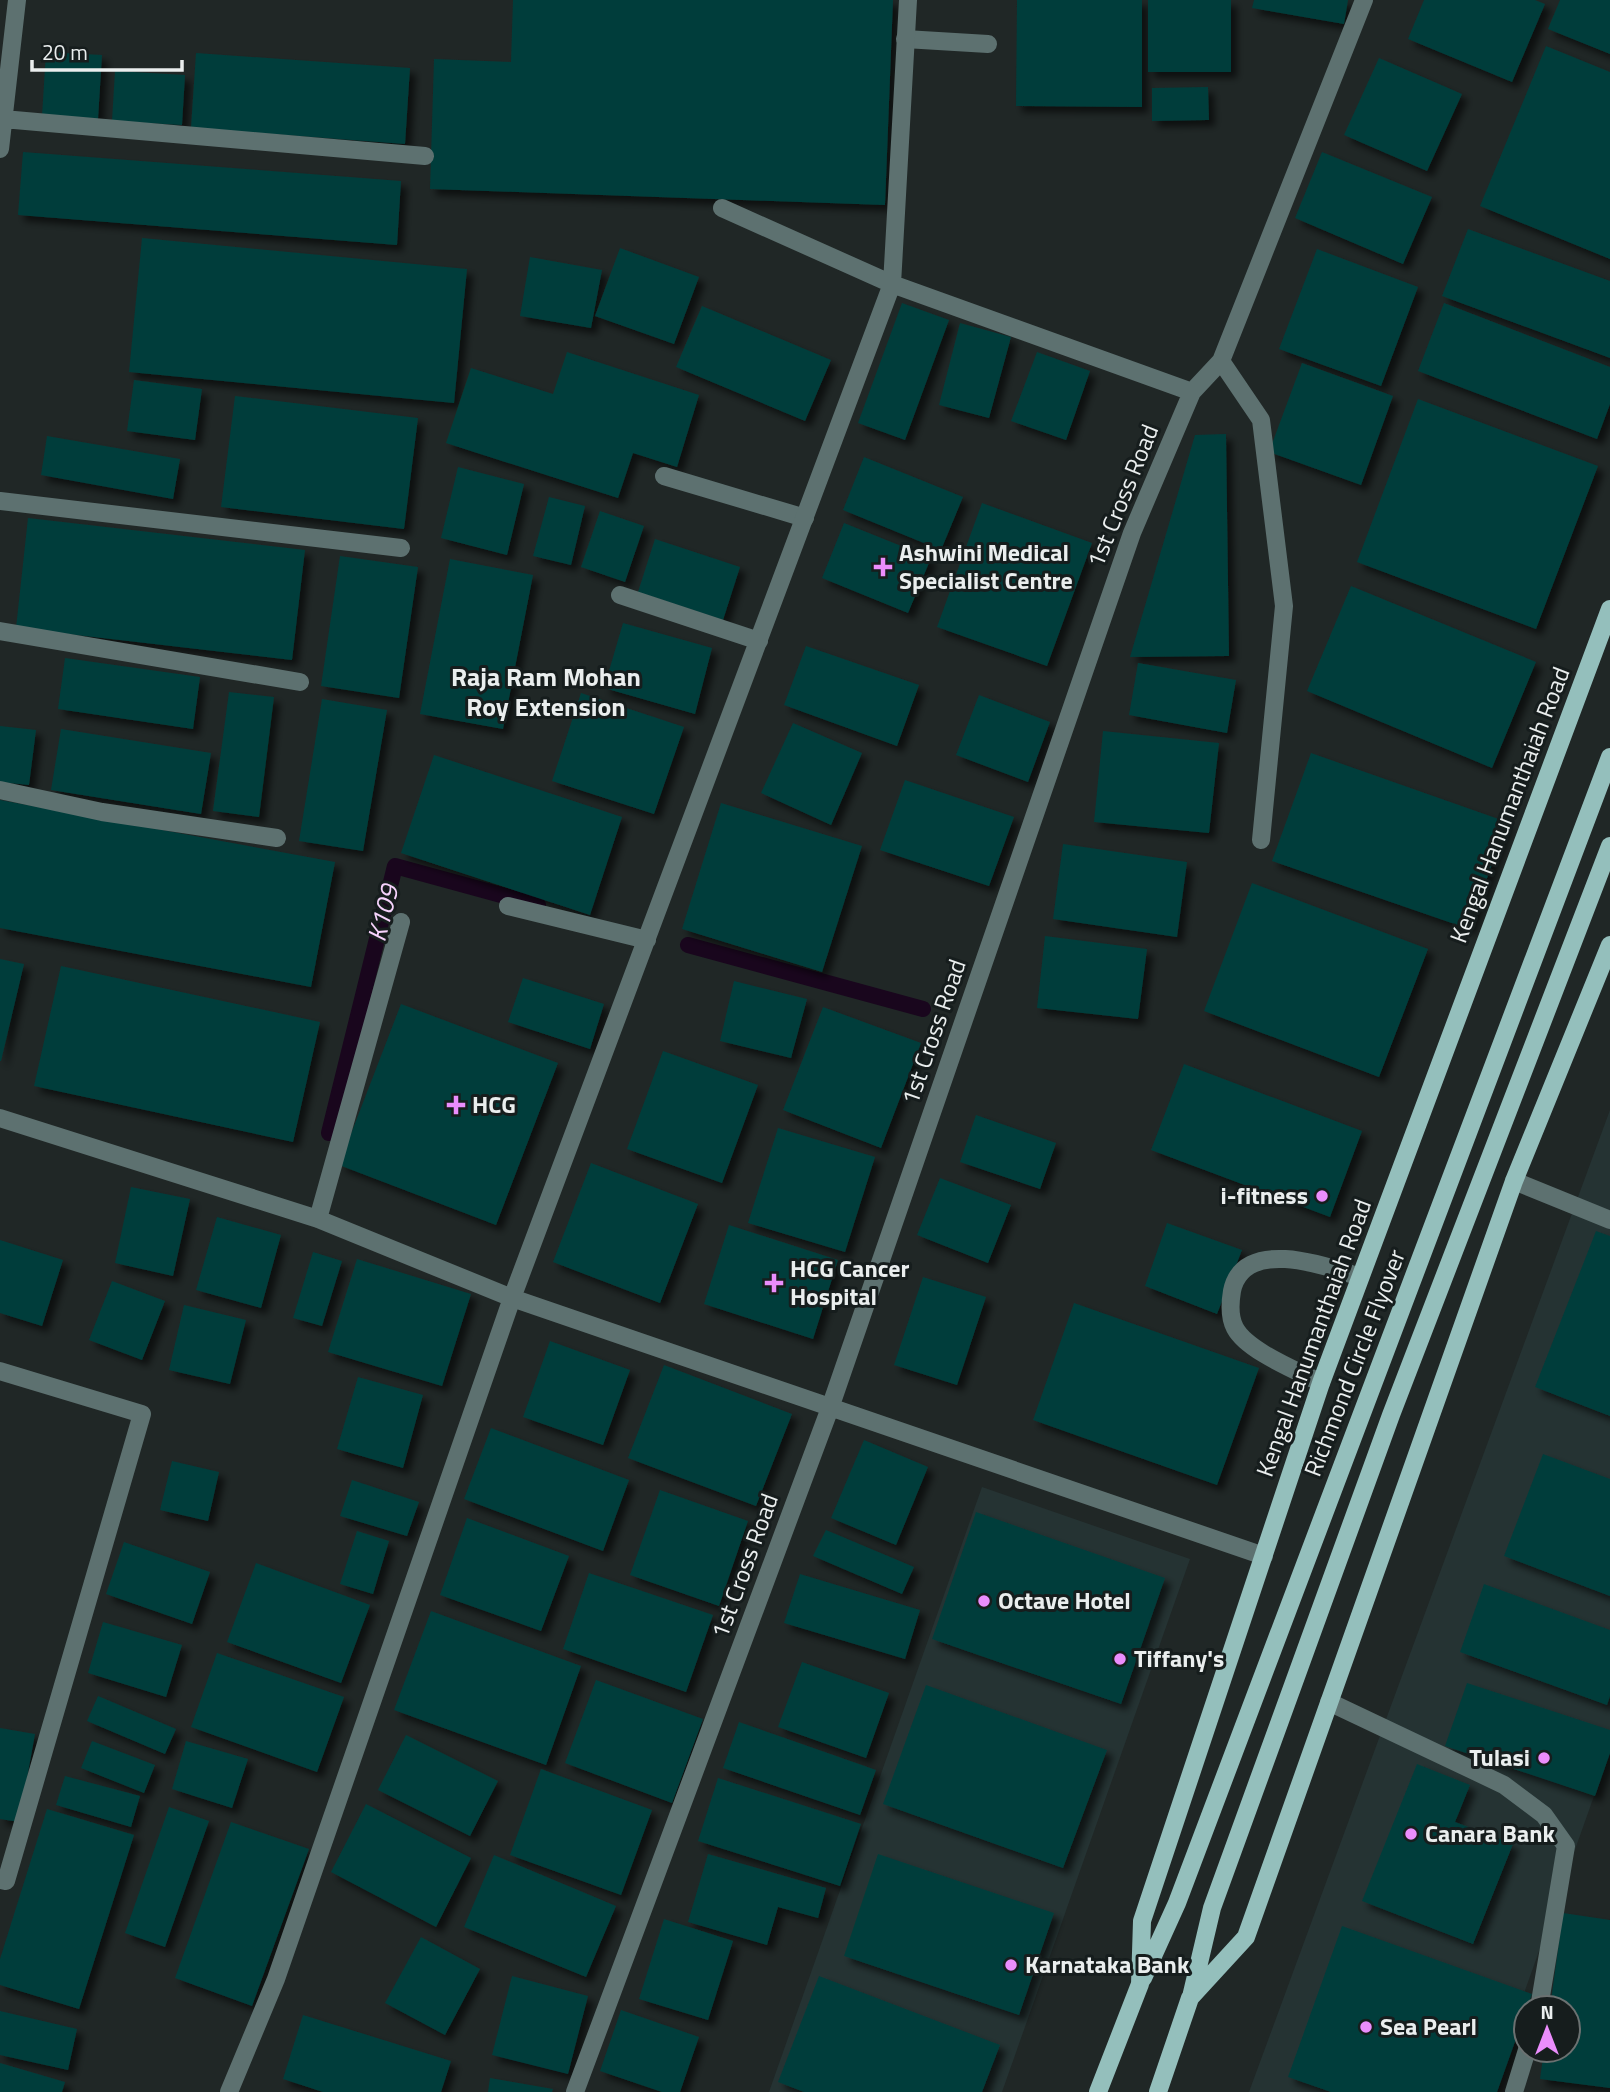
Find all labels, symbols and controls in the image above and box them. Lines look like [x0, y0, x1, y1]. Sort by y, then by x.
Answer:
scale bar [32, 28, 182, 72]
text: 20 m [42, 36, 88, 68]
street label: 1st Cross Road [1077, 419, 1167, 573]
place label: Ashwini Medical Specialist Centre [899, 534, 1073, 598]
marker: Ashwini Medical Specialist Centre [873, 557, 893, 577]
district label: Raja Ram Mohan Roy Extension [451, 657, 641, 726]
street label: Kengal Hanumanthaiah Road [1440, 661, 1578, 948]
water label: K109 [357, 879, 409, 945]
street label: 1st Cross Road [891, 954, 975, 1109]
place label: HCG [472, 1086, 516, 1122]
marker: HCG [446, 1095, 466, 1115]
place label: i-fitness [1221, 1177, 1308, 1213]
marker: i-fitness [1314, 1188, 1330, 1204]
street label: Kengal Hanumanthaiah Road [1246, 1194, 1380, 1481]
street label: Richmond Circle Flyover [1294, 1244, 1414, 1481]
place label: HCG Cancer Hospital [790, 1250, 909, 1314]
marker: HCG Cancer Hospital [764, 1273, 784, 1293]
street label: 1st Cross Road [701, 1488, 787, 1643]
place label: Octave Hotel [998, 1582, 1131, 1618]
marker: Octave Hotel [976, 1593, 992, 1609]
place label: Tiffany's [1134, 1640, 1224, 1676]
marker: Tiffany's [1112, 1651, 1128, 1667]
place label: Tulasi [1469, 1739, 1530, 1775]
marker: Tulasi [1536, 1750, 1552, 1766]
place label: Canara Bank [1425, 1815, 1555, 1851]
marker: Canara Bank [1403, 1826, 1419, 1842]
place label: Karnataka Bank [1025, 1946, 1190, 1982]
marker: Karnataka Bank [1003, 1957, 1019, 1973]
north arrow [1512, 1994, 1582, 2064]
text: N [1540, 1997, 1554, 2026]
place label: Sea Pearl [1380, 2008, 1477, 2044]
marker: Sea Pearl [1358, 2019, 1374, 2035]

